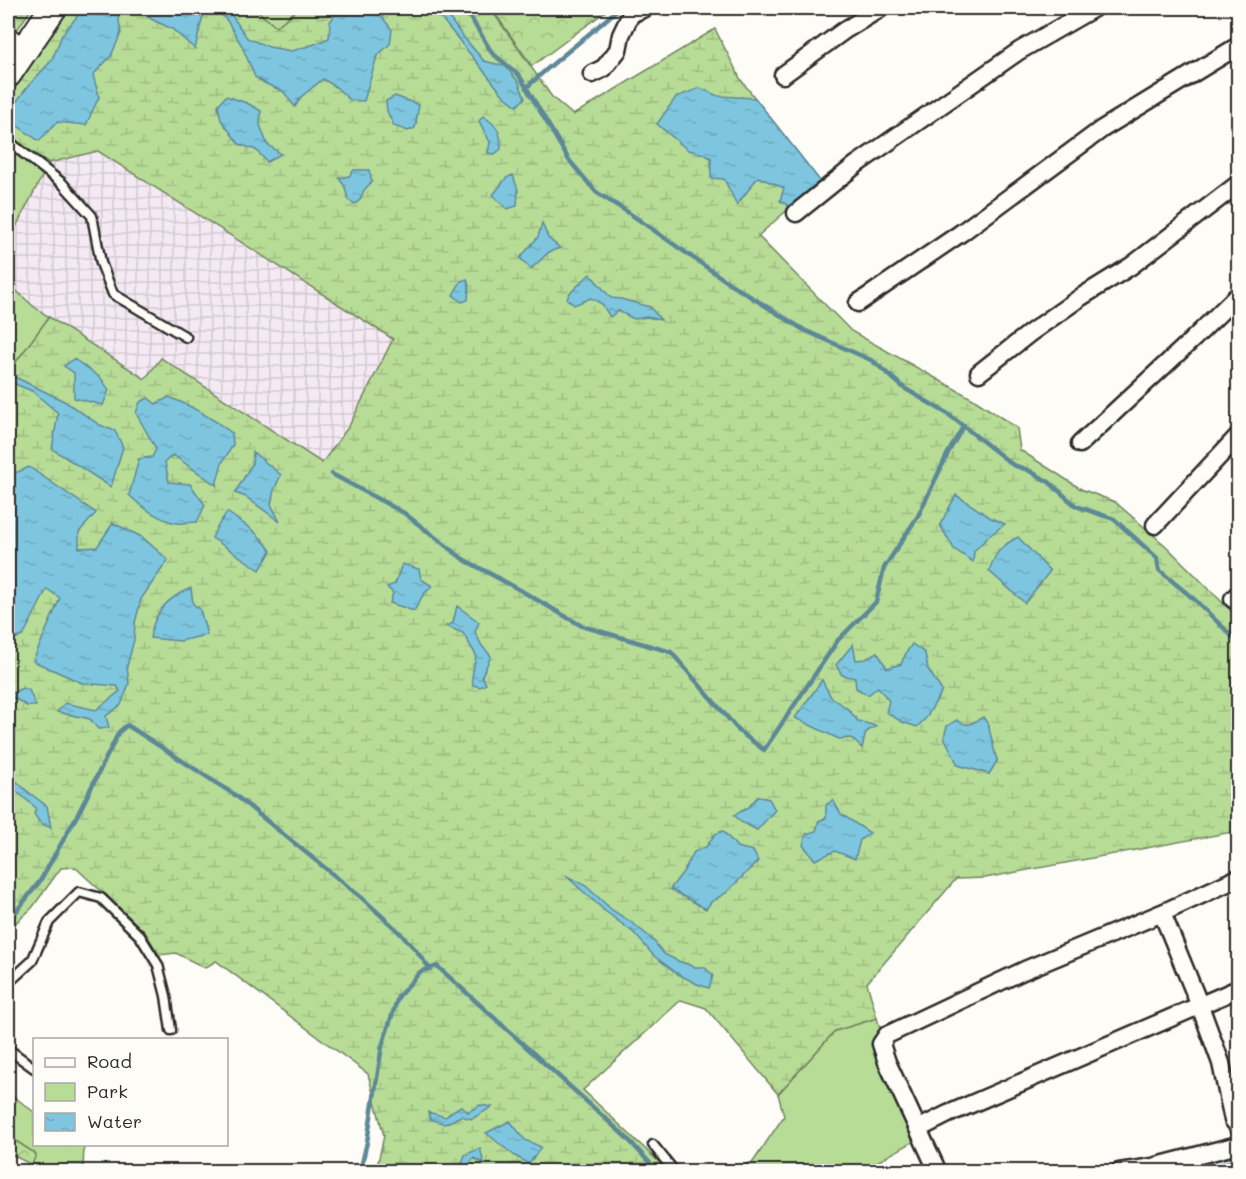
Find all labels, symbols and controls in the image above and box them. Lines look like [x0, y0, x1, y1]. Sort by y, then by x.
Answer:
legend [33, 1038, 228, 1146]
text: Road [87, 1049, 132, 1073]
text: Park [87, 1079, 128, 1103]
text: Water [87, 1109, 142, 1133]

